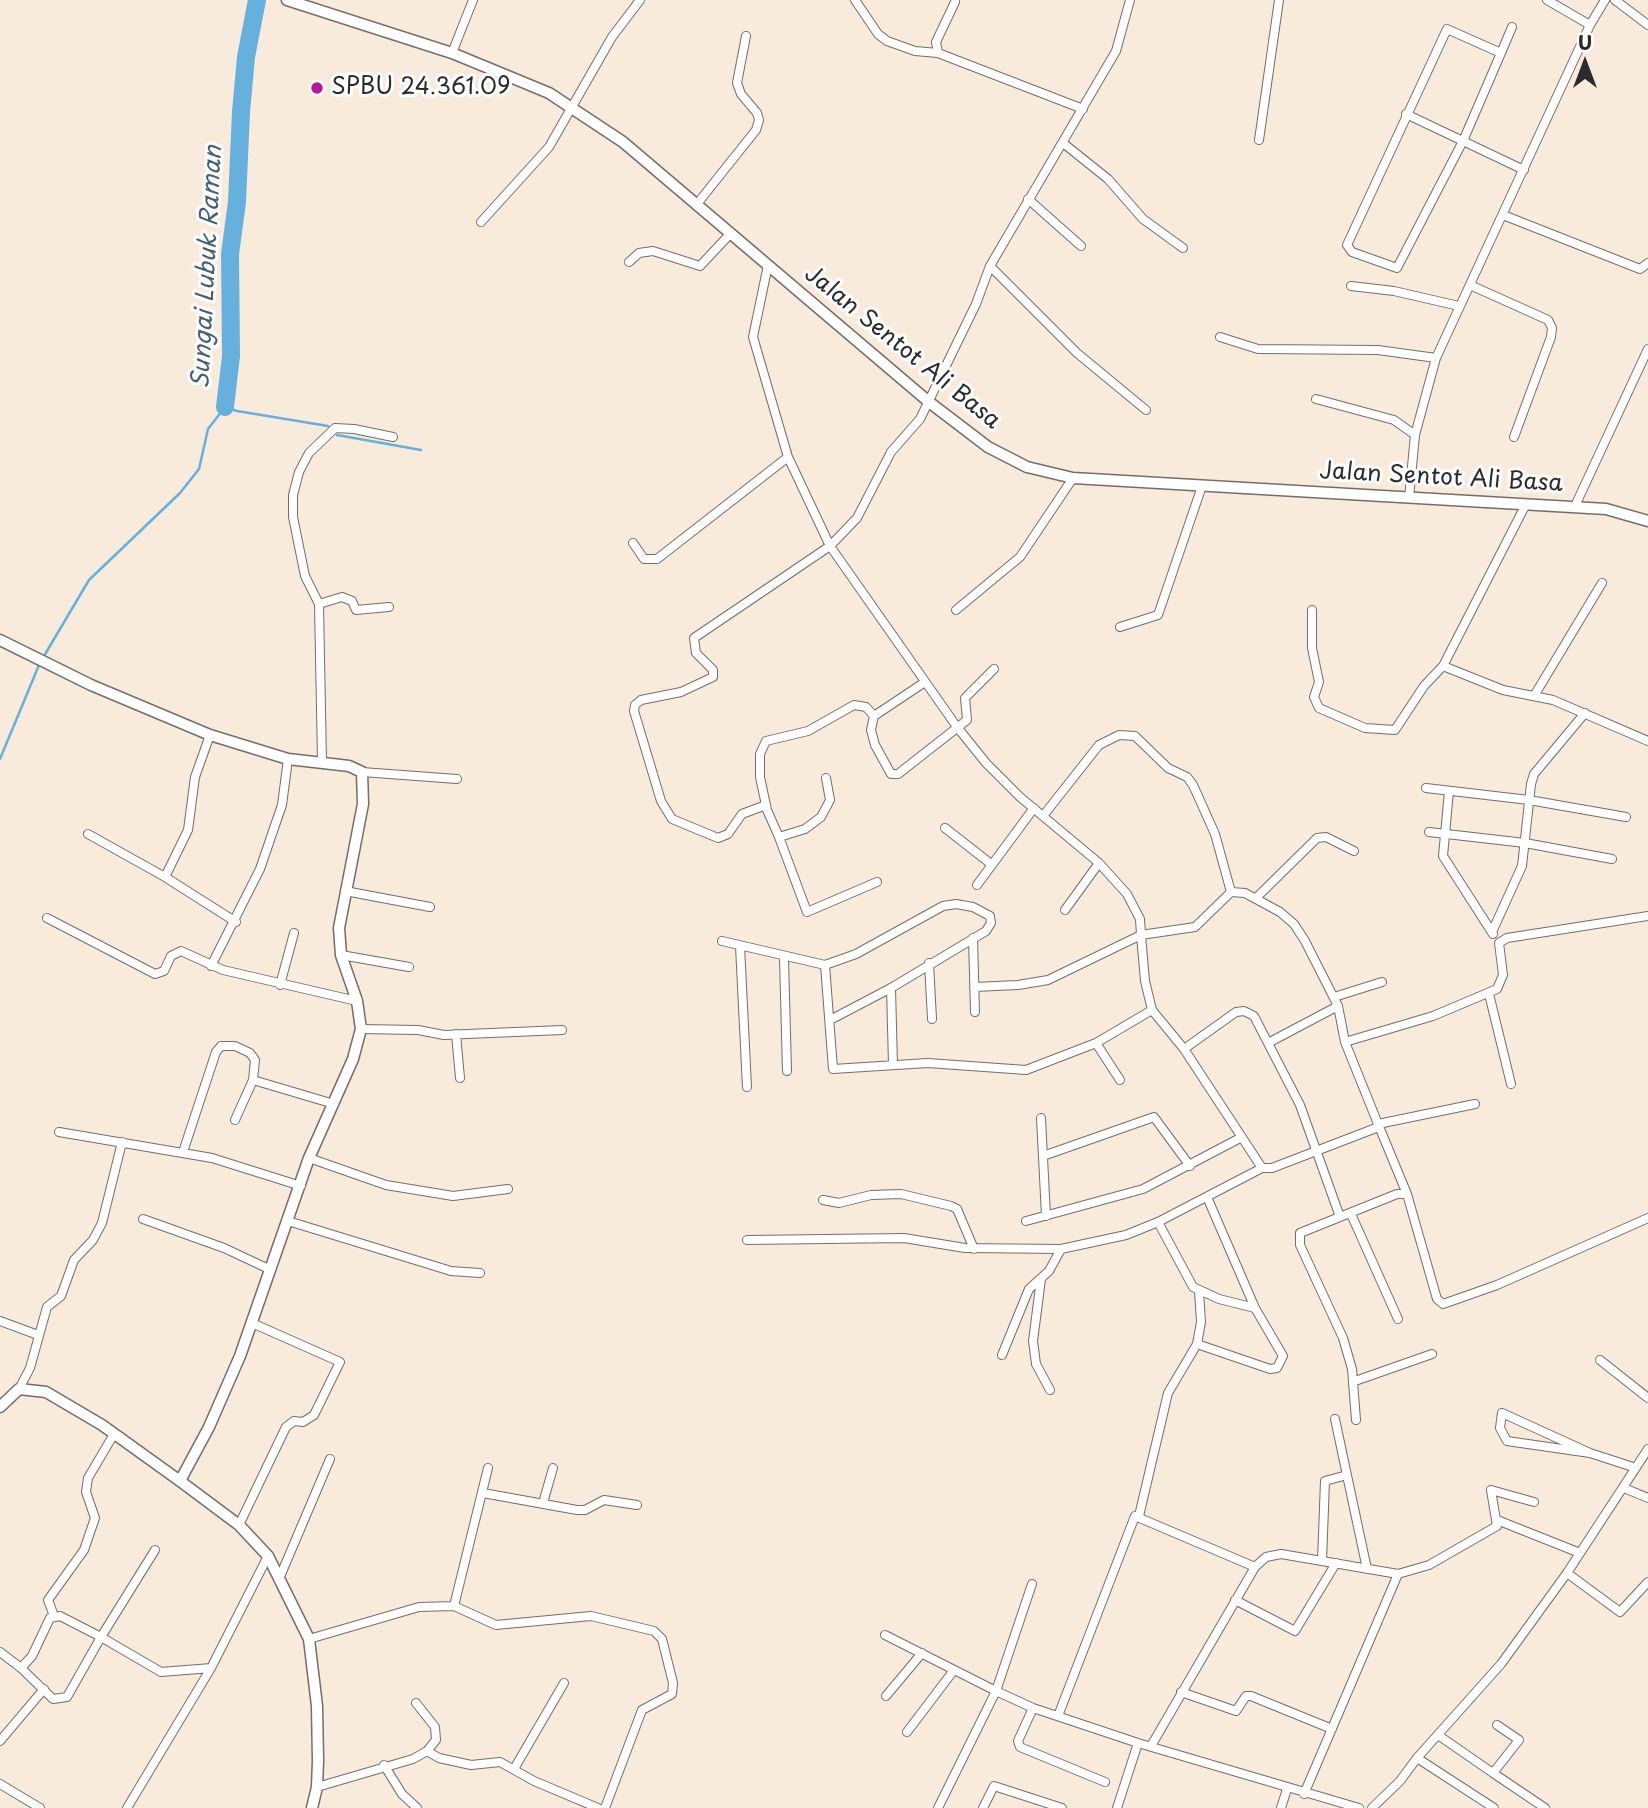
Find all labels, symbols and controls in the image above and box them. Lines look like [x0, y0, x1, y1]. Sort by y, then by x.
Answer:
north arrow [1550, 28, 1620, 98]
text: U [1578, 28, 1592, 56]
place label: SPBU 24.361.09 [331, 74, 510, 102]
marker: SPBU 24.361.09 [309, 80, 325, 96]
water label: Sungai Lubuk Raman [187, 145, 229, 389]
street label: Jalan Sentot Ali Basa [799, 261, 1005, 435]
street label: Jalan Sentot Ali Basa [1318, 458, 1564, 498]

